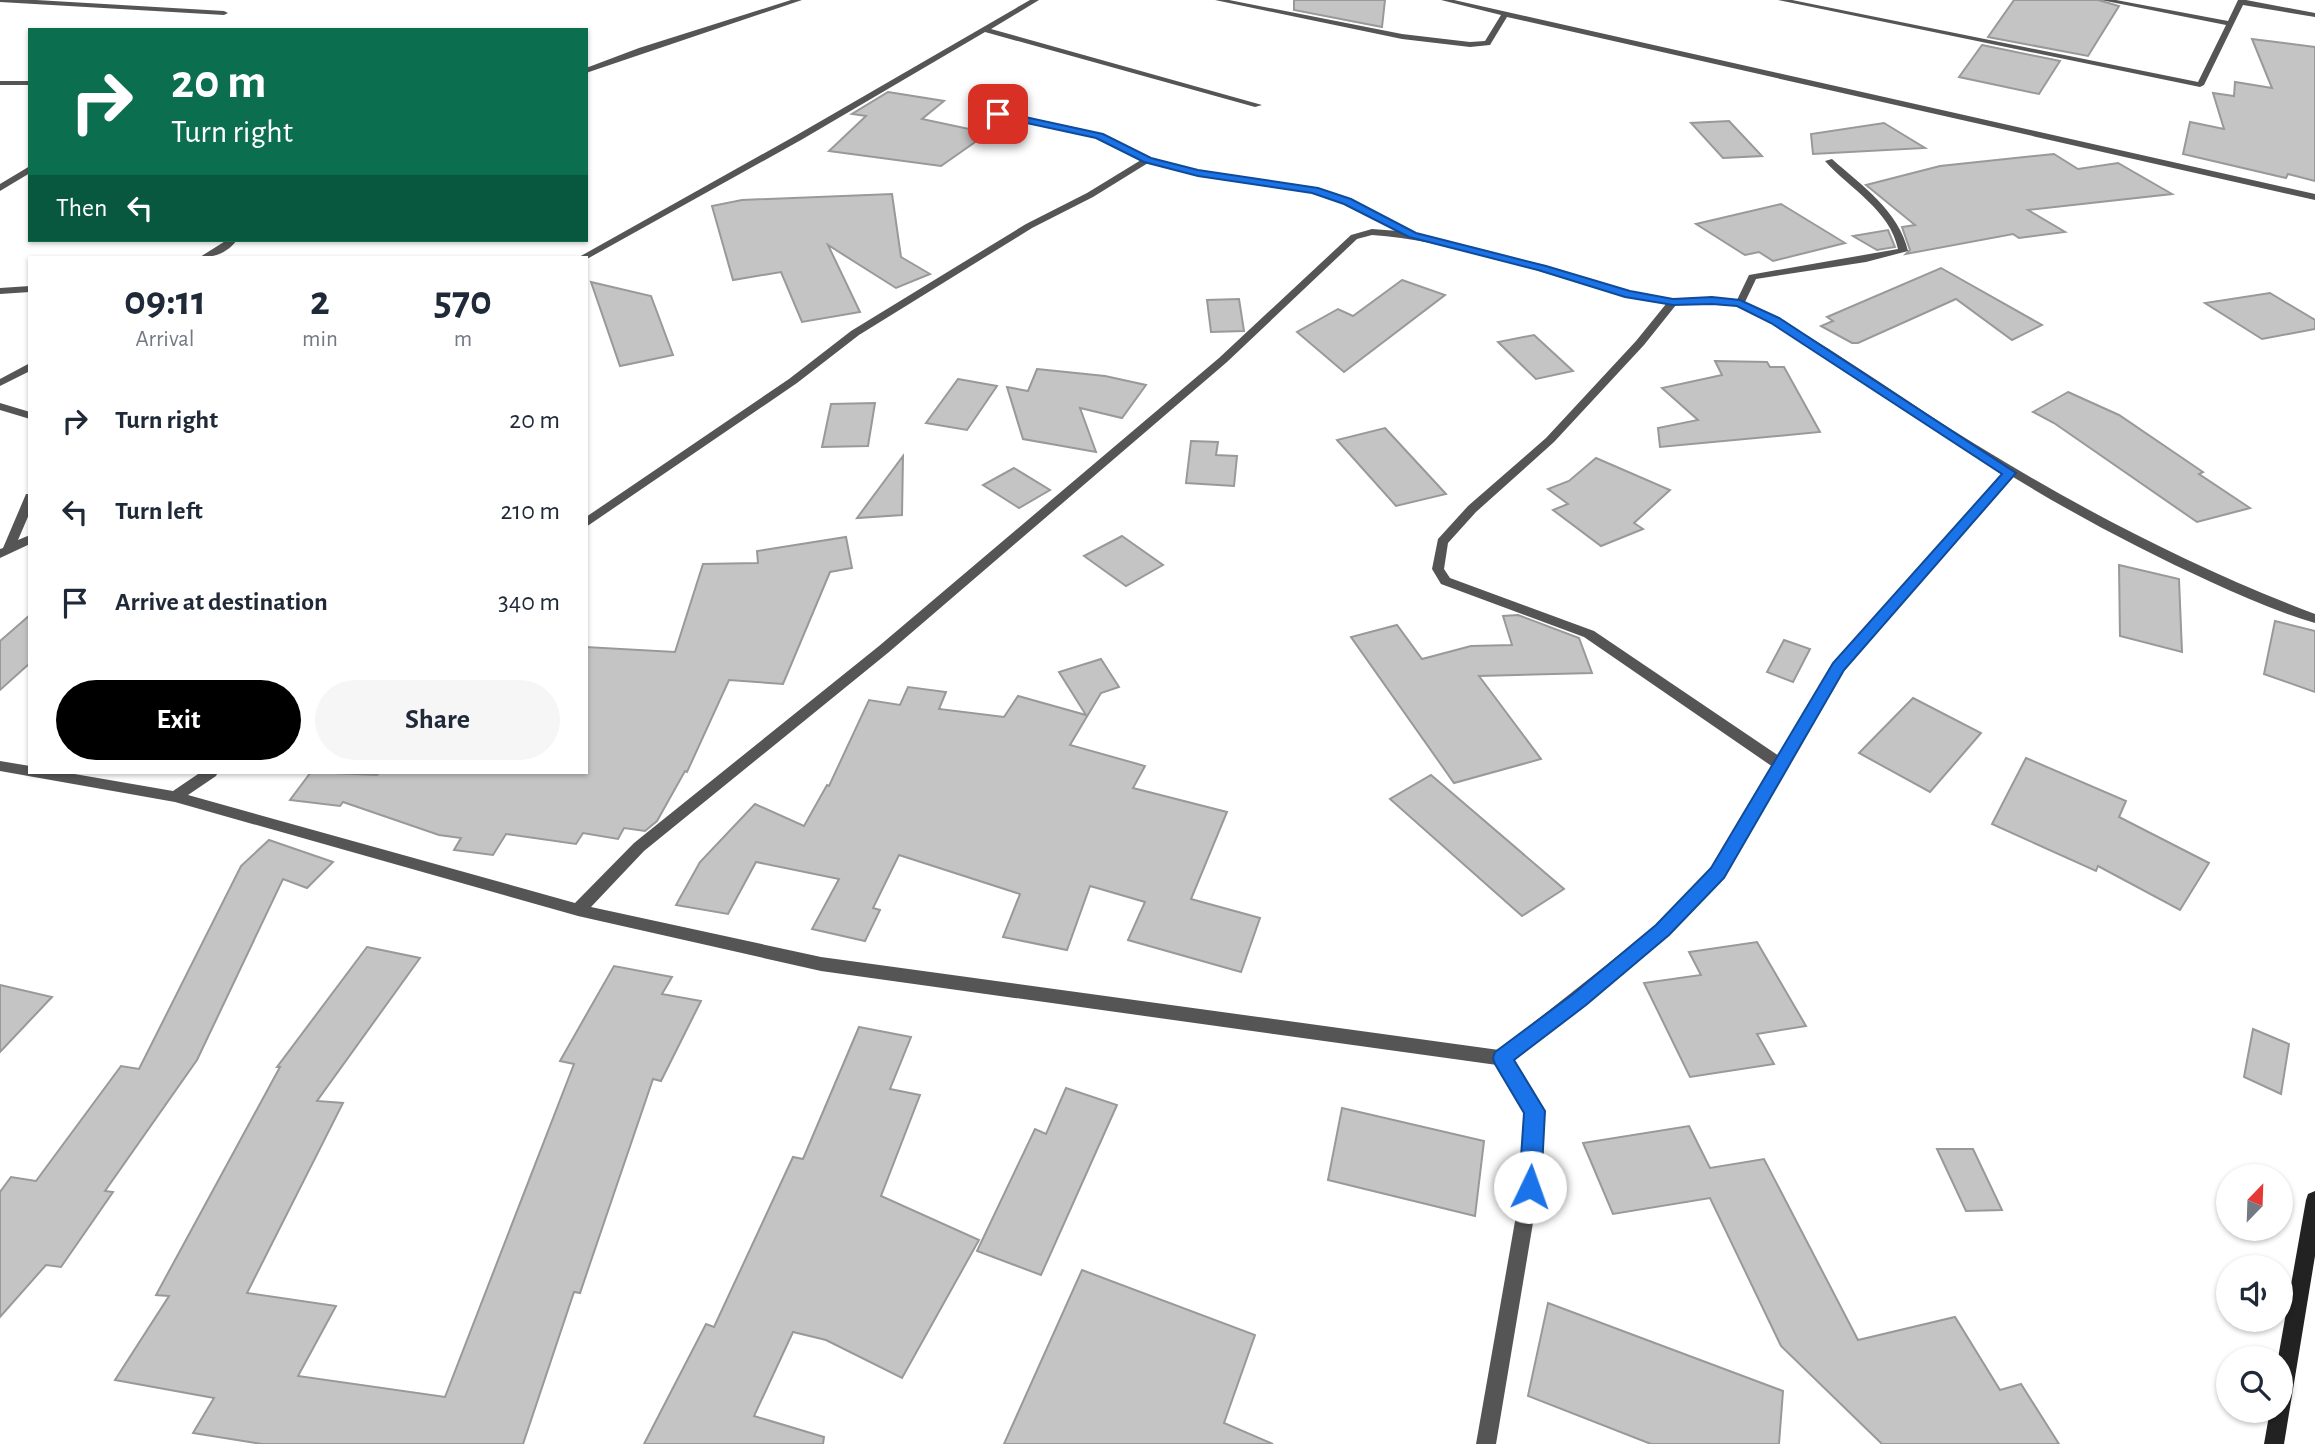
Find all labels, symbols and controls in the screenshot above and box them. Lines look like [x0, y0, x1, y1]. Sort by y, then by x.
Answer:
icon: right [56, 56, 147, 147]
text: 20 m [171, 58, 267, 107]
pin [968, 84, 1028, 144]
icon: arrive [979, 95, 1017, 133]
text: Turn right [171, 116, 293, 148]
icon: left [121, 189, 159, 227]
text: Then [56, 195, 107, 221]
text: 09:11 [124, 280, 206, 322]
text: 2 [310, 280, 330, 322]
text: 570 [434, 280, 492, 322]
text: Arrival [135, 328, 195, 351]
text: min [302, 328, 338, 351]
text: m [454, 328, 472, 351]
icon: right [56, 402, 94, 440]
text: Turn right [115, 407, 218, 433]
text: 20 m [509, 407, 560, 433]
icon: left [56, 493, 94, 531]
text: Turn left [115, 498, 203, 524]
text: 210 m [500, 498, 560, 524]
icon: arrive [56, 584, 94, 622]
text: Arrive at destination [115, 589, 328, 615]
text: 340 m [498, 589, 560, 615]
button: Exit [56, 680, 301, 760]
button: Share [315, 680, 560, 760]
position arrow [1493, 1150, 1567, 1224]
north arrow [2216, 1164, 2292, 1241]
map controls [2216, 1164, 2293, 1423]
button: sound [2216, 1255, 2293, 1332]
button: search [2216, 1346, 2293, 1423]

